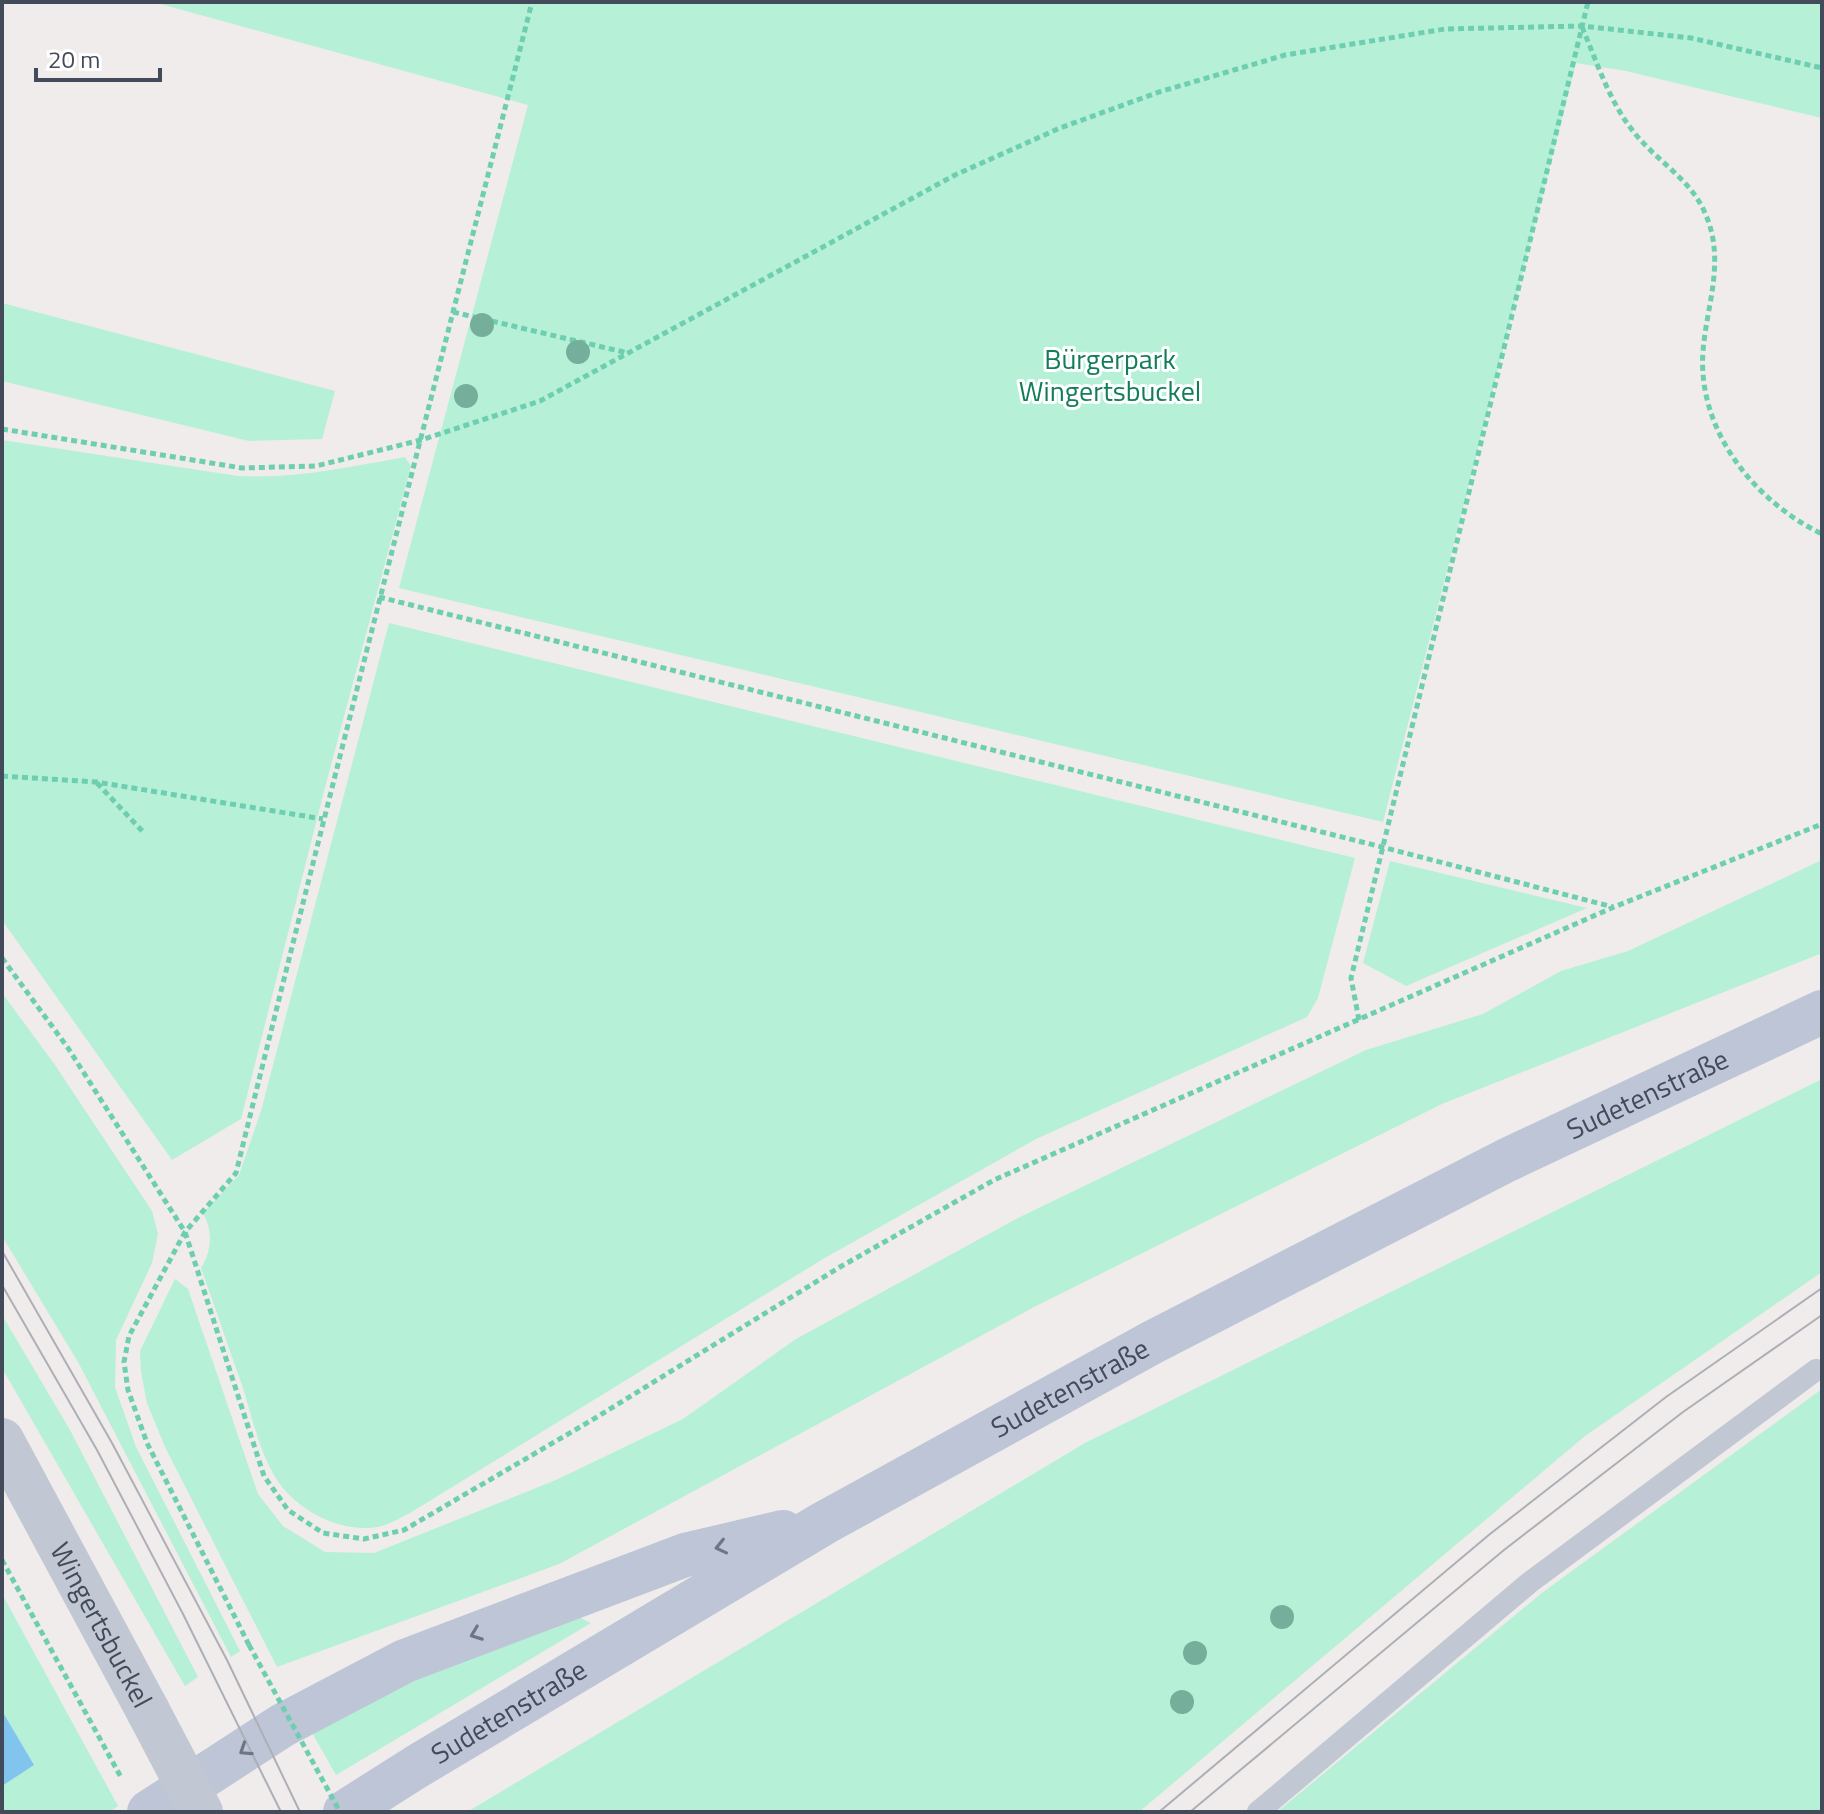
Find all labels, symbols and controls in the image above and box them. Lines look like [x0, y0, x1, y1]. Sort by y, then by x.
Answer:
scale bar [36, 32, 160, 82]
text: 20 m [48, 41, 100, 77]
park label: Bürgerpark Wingertsbuckel [1019, 337, 1201, 412]
street label: Sudetenstraße [1559, 1037, 1735, 1150]
street label: Sudetenstraße [983, 1326, 1156, 1448]
street label: Wingertsbuckel [40, 1534, 164, 1715]
one-way arrow [715, 1537, 728, 1554]
one-way arrow [470, 1624, 484, 1640]
street label: Sudetenstraße [422, 1648, 594, 1774]
one-way arrow [239, 1740, 253, 1755]

